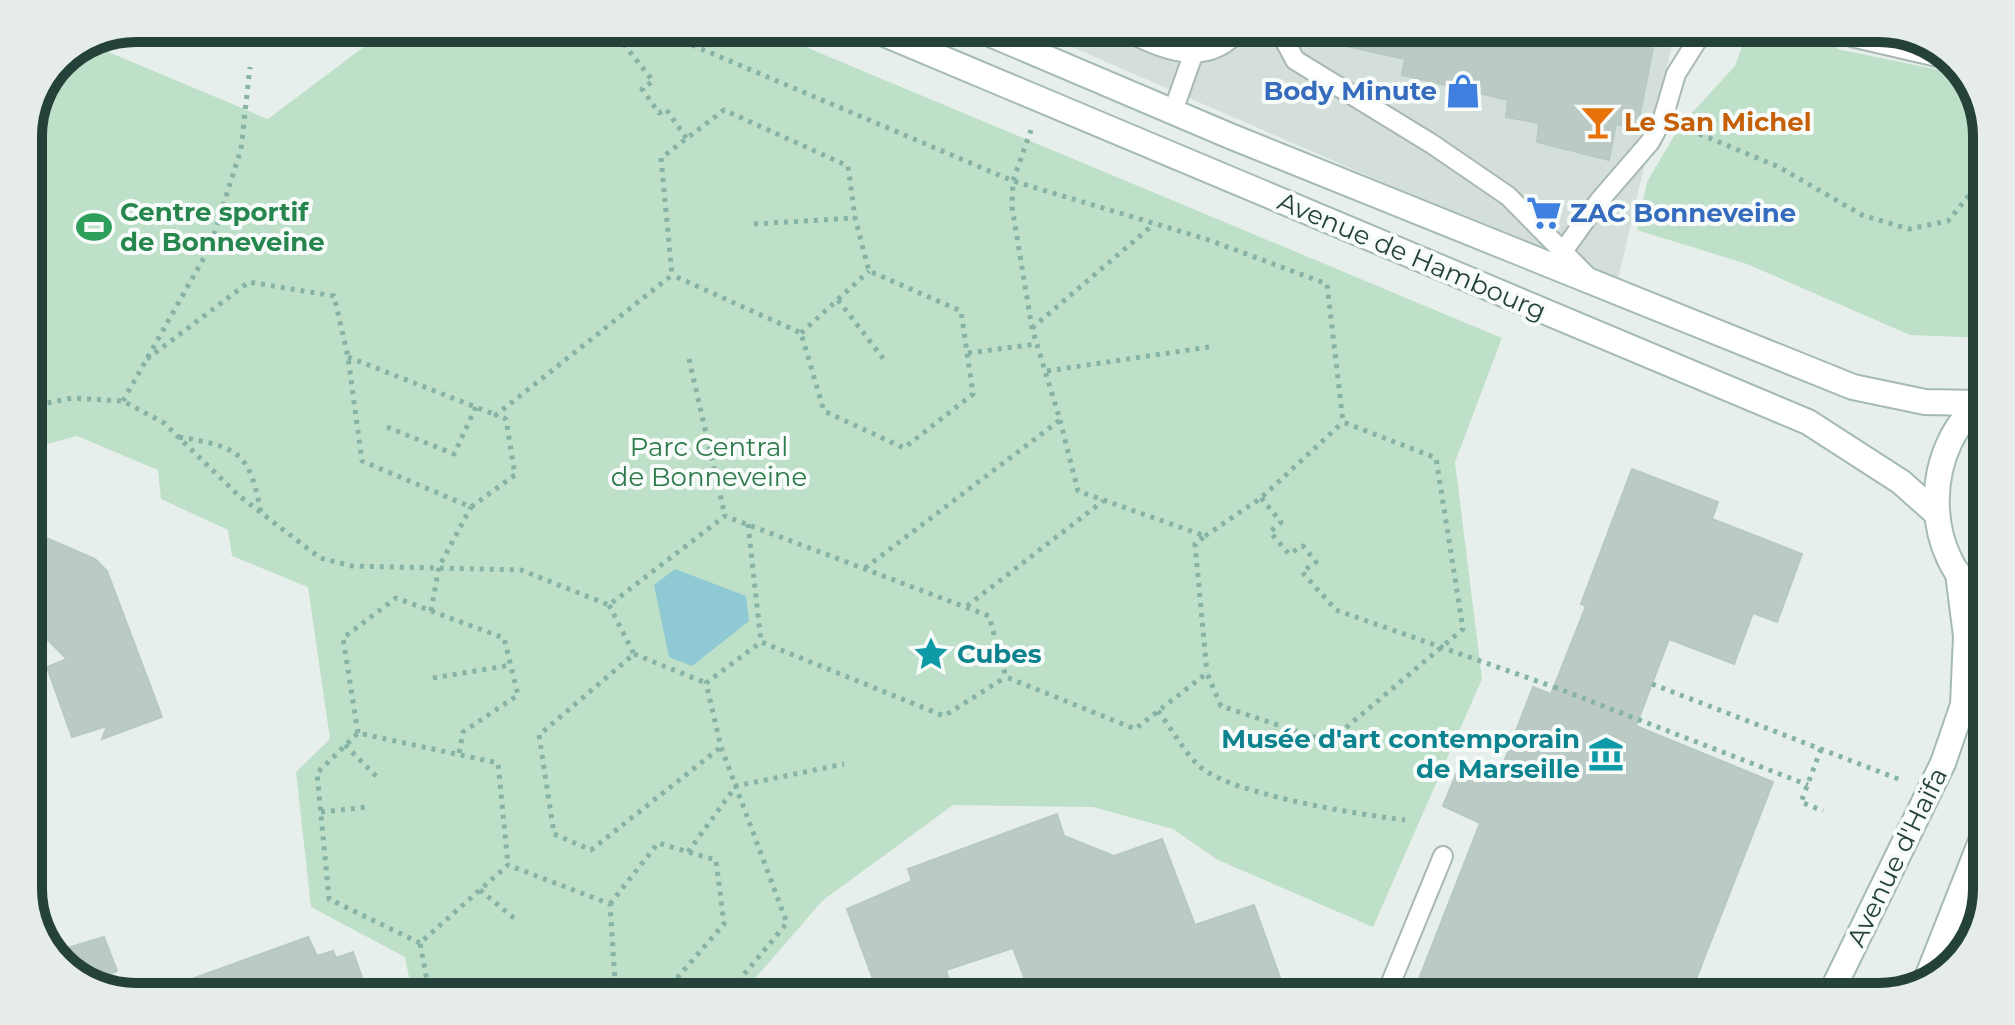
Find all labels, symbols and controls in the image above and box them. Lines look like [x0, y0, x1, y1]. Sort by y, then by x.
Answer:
shop icon: Body Minute [1444, 72, 1482, 110]
place label: Body Minute [1263, 75, 1437, 107]
bar icon: Le San Michel [1579, 103, 1617, 141]
place label: Le San Michel [1624, 106, 1812, 138]
street label: Avenue de Hambourg [1273, 185, 1551, 327]
supermarket icon: ZAC Bonneveine [1525, 194, 1563, 232]
place label: Centre sportif de Bonneveine [120, 196, 325, 258]
place label: ZAC Bonneveine [1570, 197, 1796, 229]
sports icon: Centre sportif de Bonneveine [75, 208, 113, 246]
park label: Parc Central de Bonneveine [611, 431, 807, 493]
place icon: Cubes [912, 635, 950, 673]
place label: Cubes [957, 638, 1042, 670]
place label: Musée d'art contemporain de Marseille [1221, 723, 1580, 785]
museum icon: Musée d'art contemporain de Marseille [1587, 735, 1625, 773]
street label: Avenue d'Haïfa [1840, 762, 1954, 952]

